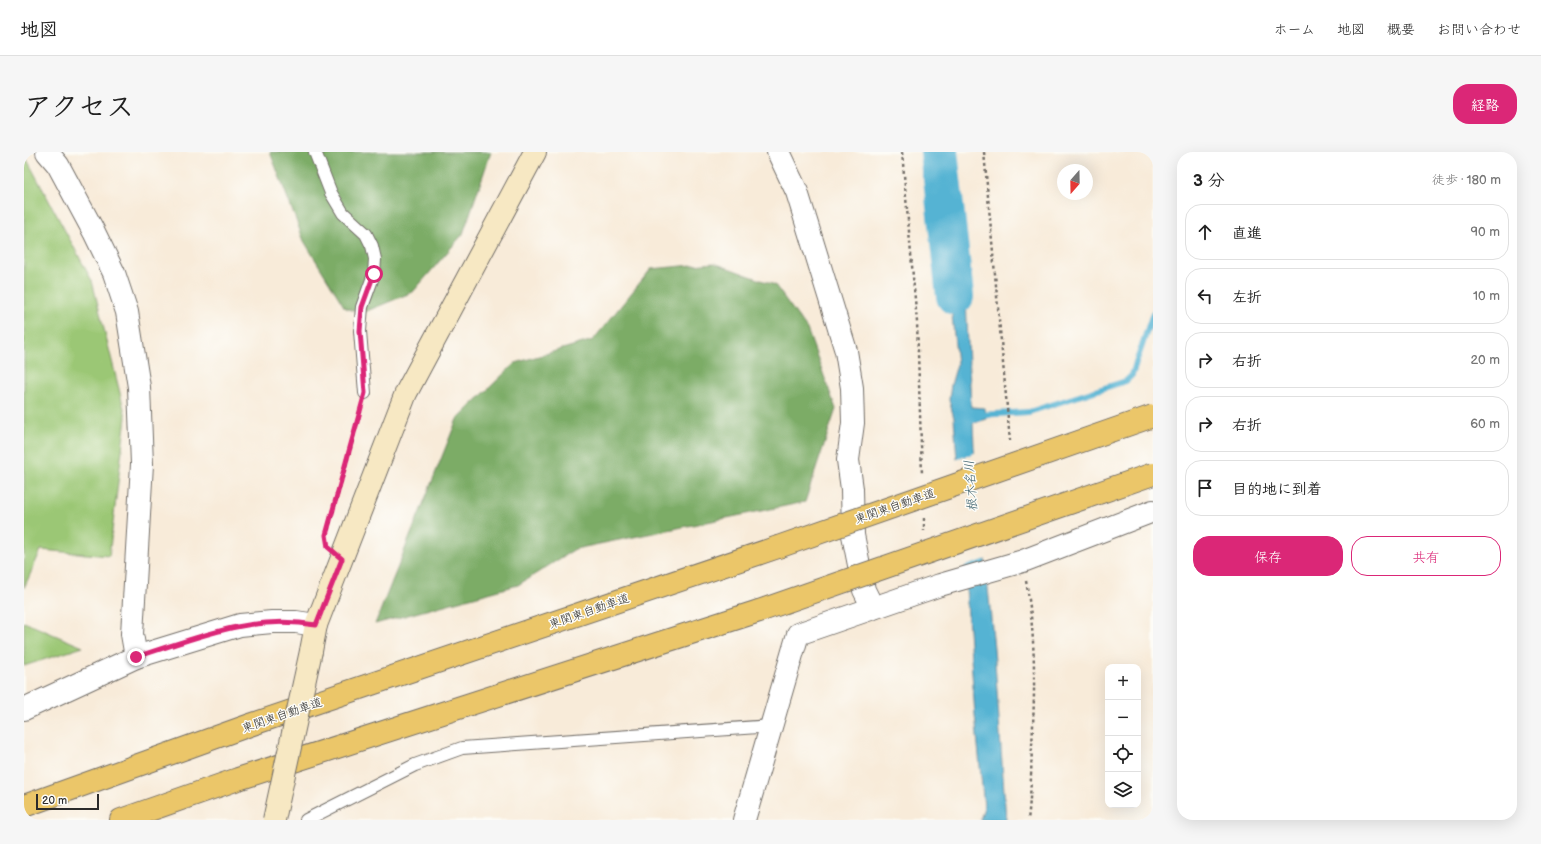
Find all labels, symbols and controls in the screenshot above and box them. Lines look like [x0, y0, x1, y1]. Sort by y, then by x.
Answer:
text: 地図 [20, 19, 58, 42]
text: ホーム [1274, 21, 1315, 38]
text: 地図 [1337, 21, 1365, 38]
text: 概要 [1387, 21, 1415, 38]
text: お問い合わせ [1437, 21, 1521, 38]
button: 経路 [1453, 84, 1517, 124]
text: アクセス [24, 91, 134, 124]
north arrow [1057, 164, 1093, 200]
text: 3 分 [1193, 171, 1225, 191]
text: 徒歩 · 180 m [1432, 172, 1501, 188]
icon: ahead [1194, 221, 1216, 243]
text: 直進 [1232, 224, 1262, 243]
text: 90 m [1471, 224, 1500, 240]
route start [365, 265, 383, 283]
icon: left [1194, 285, 1216, 307]
text: 左折 [1232, 288, 1262, 307]
text: 10 m [1473, 288, 1500, 304]
icon: right [1194, 349, 1216, 371]
text: 右折 [1232, 352, 1262, 371]
text: 20 m [1470, 352, 1500, 368]
icon: right [1194, 413, 1216, 435]
text: 右折 [1232, 416, 1262, 435]
text: 60 m [1470, 416, 1500, 432]
water label: 根木名川 [961, 459, 981, 512]
icon: arrive [1194, 477, 1216, 499]
text: 目的地に到着 [1232, 480, 1322, 499]
street label: 東関東自動車道 [853, 486, 937, 527]
button: 保存 [1193, 536, 1343, 576]
button: 共有 [1351, 536, 1501, 576]
street label: 東関東自動車道 [547, 591, 631, 632]
route end [127, 648, 145, 666]
map controls [1105, 664, 1141, 808]
button: + [1105, 664, 1141, 700]
street label: 東関東自動車道 [240, 695, 324, 736]
button: − [1105, 700, 1141, 736]
button: locate [1105, 736, 1141, 772]
button: layers [1105, 772, 1141, 808]
scale bar [36, 792, 99, 811]
text: 20 m [42, 794, 67, 807]

